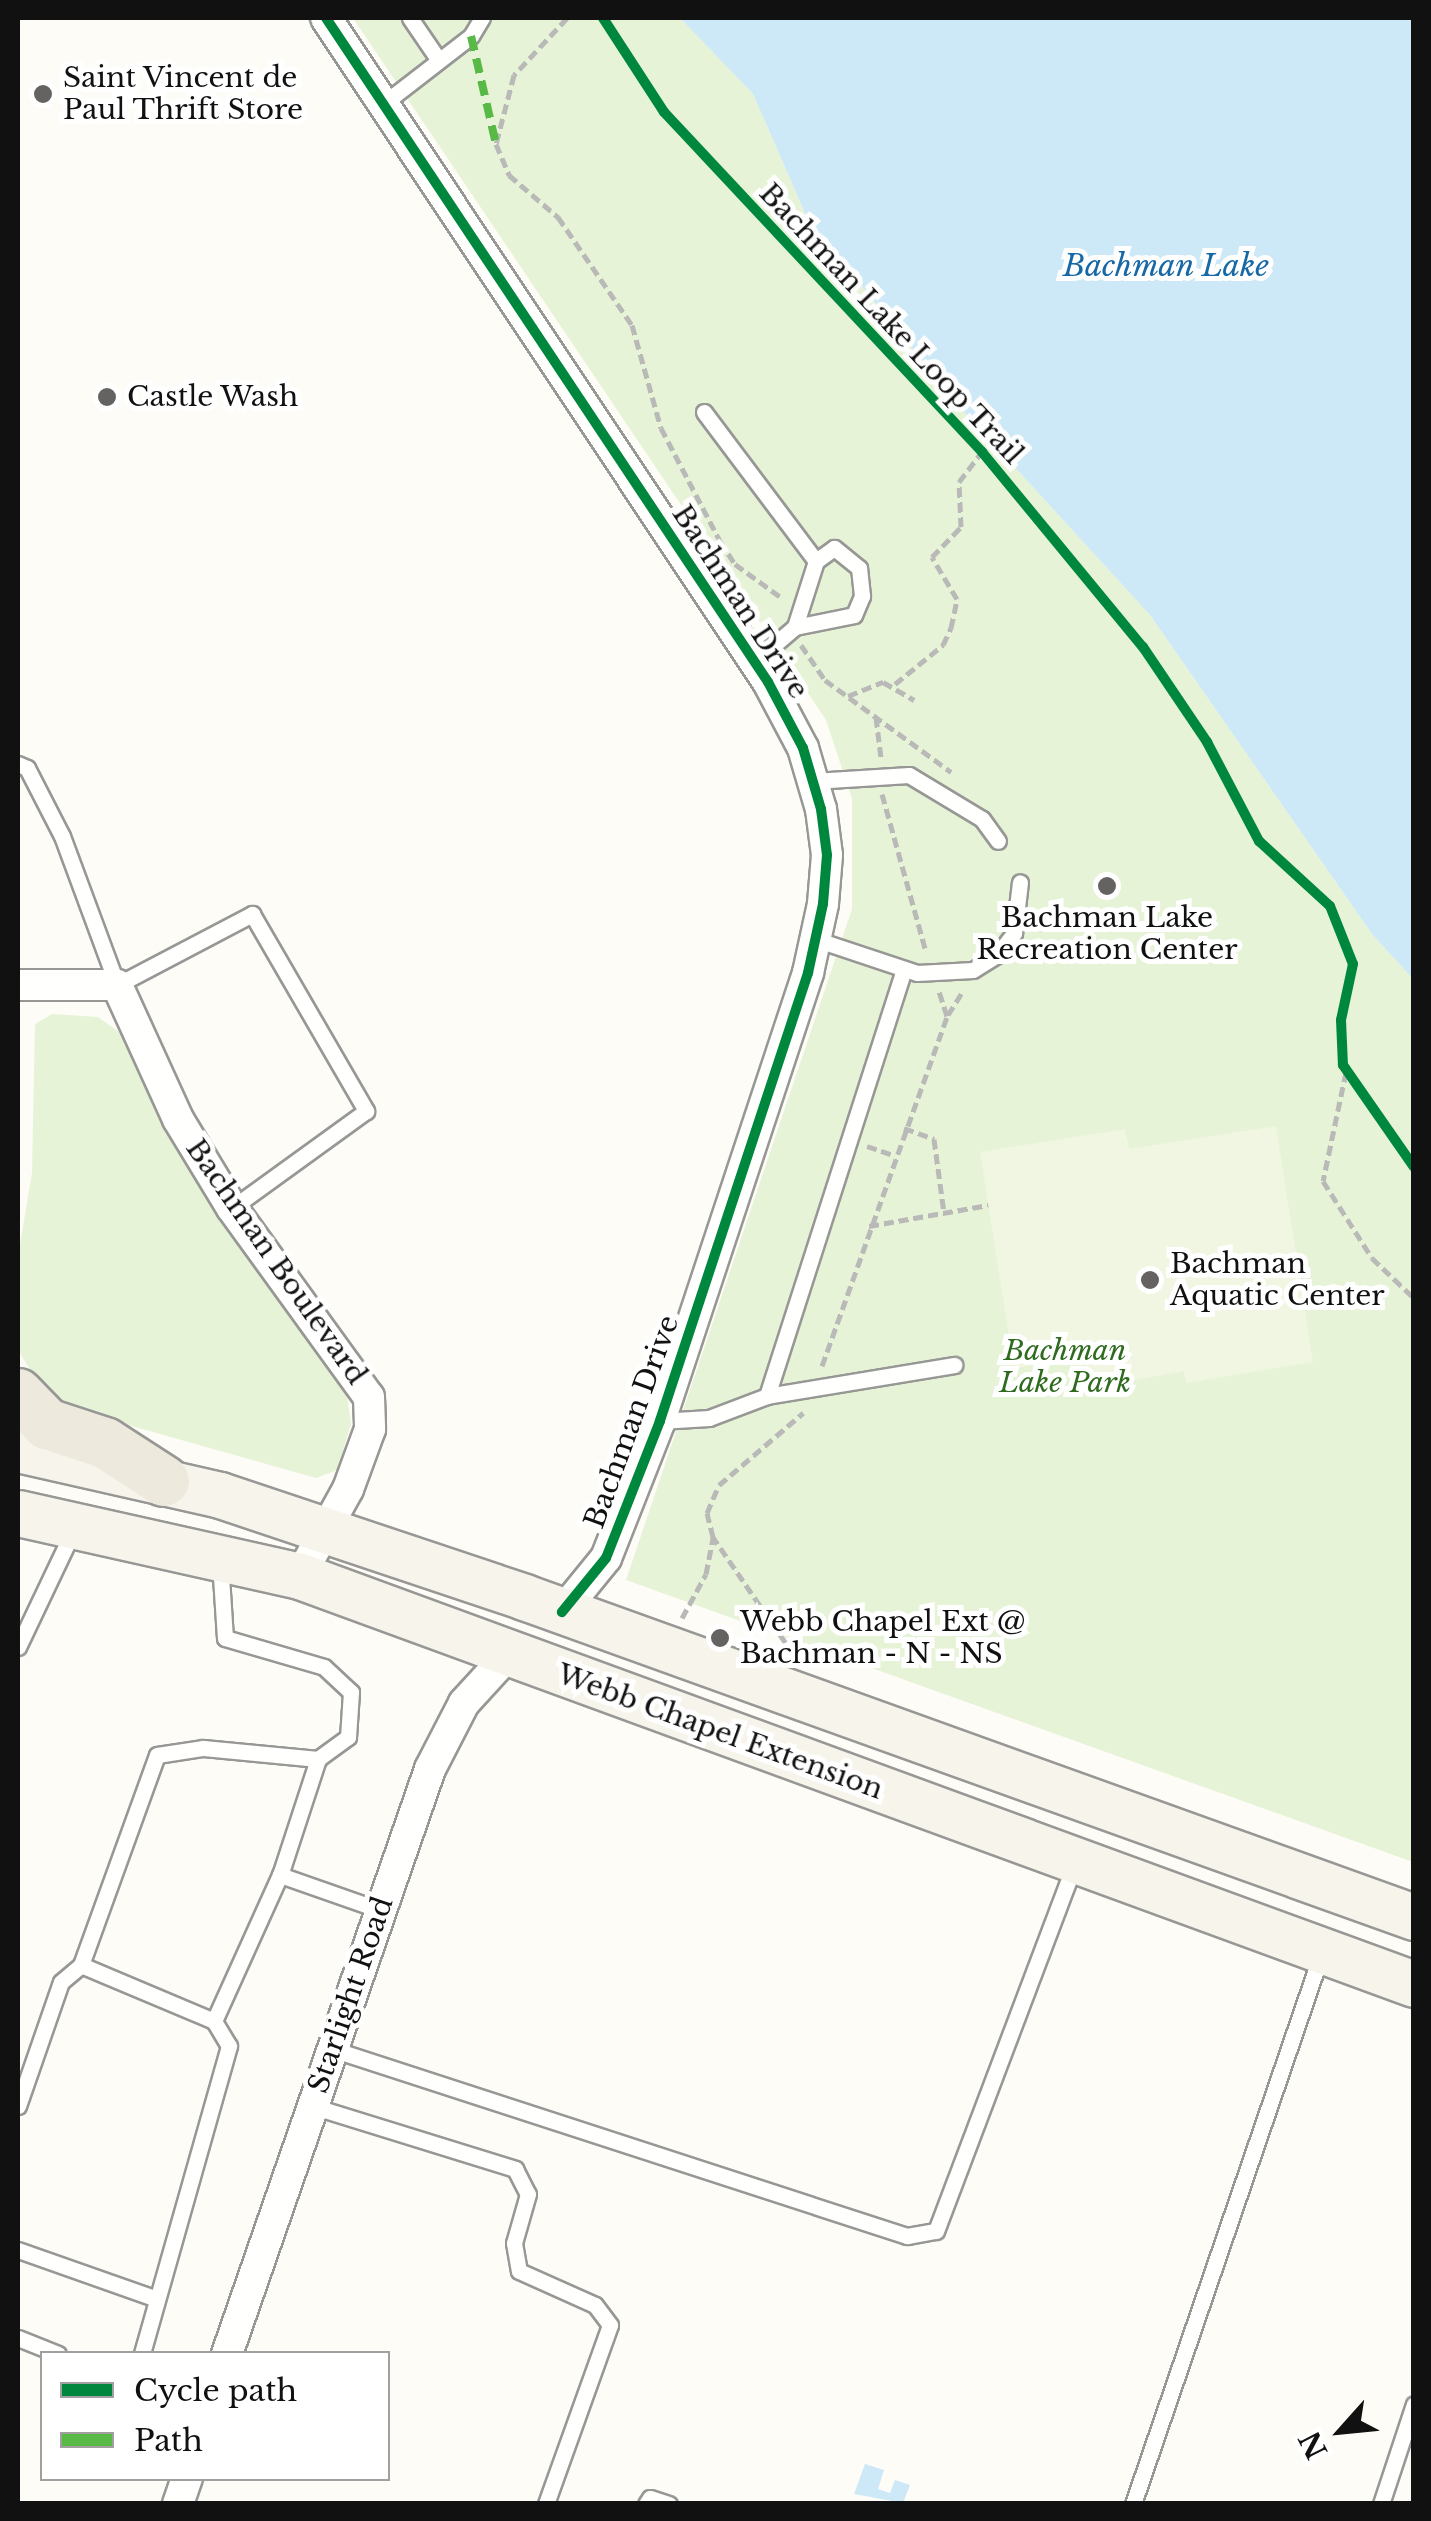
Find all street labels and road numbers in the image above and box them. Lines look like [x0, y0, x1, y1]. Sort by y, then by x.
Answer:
street label: Bachman Lake Loop Trail [752, 176, 1030, 472]
street label: Bachman Drive [665, 499, 815, 705]
street label: Bachman Boulevard [179, 1133, 373, 1391]
street label: Bachman Drive [578, 1311, 686, 1533]
street label: Webb Chapel Extension [553, 1657, 887, 1807]
street label: Starlight Road [302, 1893, 400, 2097]

